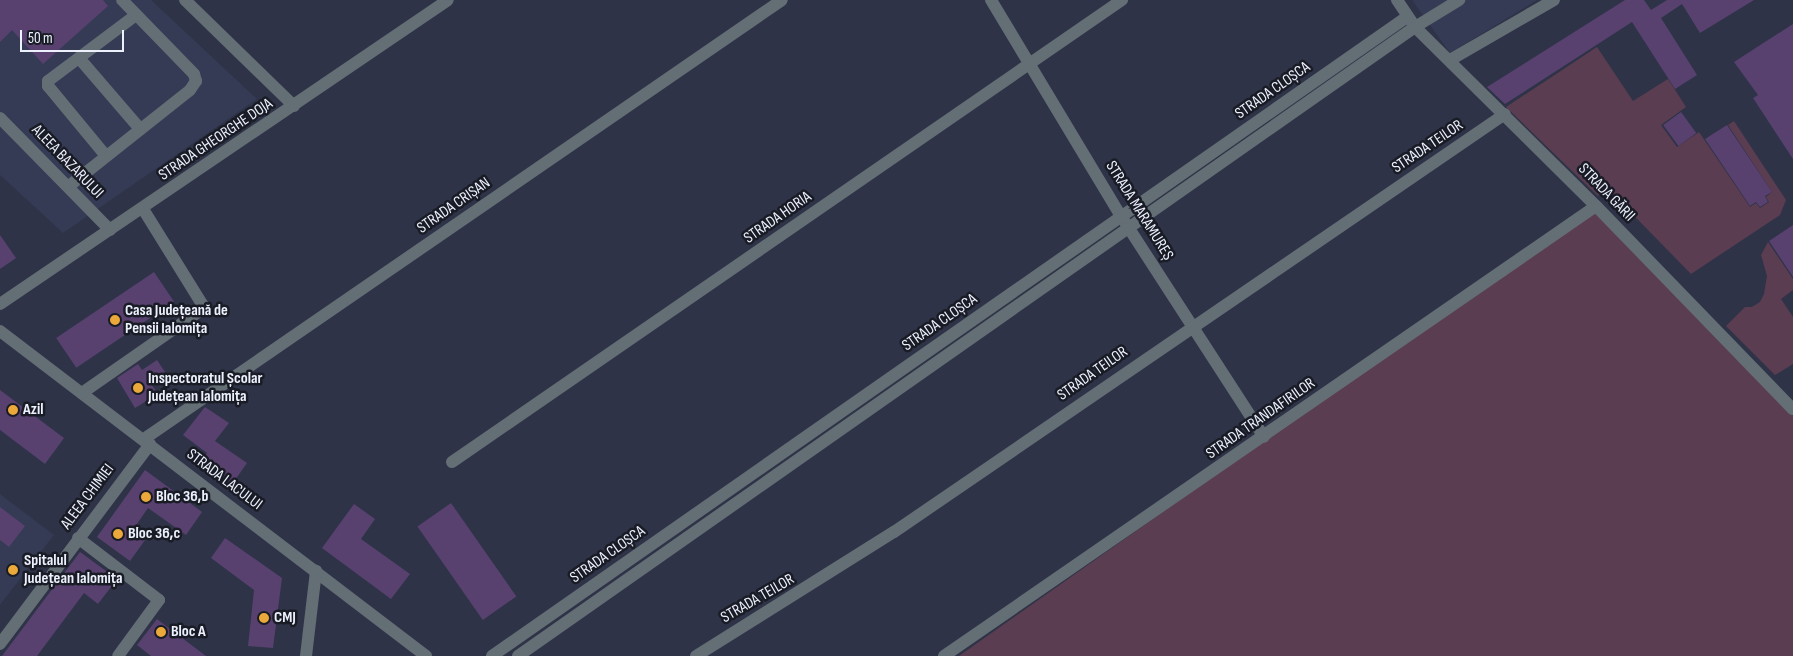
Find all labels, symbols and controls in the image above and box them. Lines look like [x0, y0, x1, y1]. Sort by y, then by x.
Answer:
scale bar [22, 20, 126, 52]
text: 50 m [28, 29, 53, 48]
street label: STRADA CLOȘCA [1232, 58, 1314, 124]
street label: STRADA GHEORGHE DOJA [155, 95, 277, 185]
street label: STRADA TEILOR [1389, 116, 1467, 178]
street label: ALEEA BAZARULUI [27, 121, 107, 203]
street label: STRADA MARAMUREȘ [1101, 158, 1177, 264]
street label: STRADA GĂRII [1574, 160, 1638, 226]
street label: STRADA CRIȘAN [414, 174, 494, 238]
street label: STRADA HORIA [741, 188, 815, 248]
street label: STRADA CLOȘCA [899, 290, 981, 356]
place label: Casa Județeană de Pensii Ialomița [125, 301, 228, 339]
marker: Casa Județeană de Pensii Ialomița [109, 314, 121, 326]
street label: STRADA TEILOR [1054, 343, 1132, 405]
place label: Inspectoratul Școlar Județean Ialomița [148, 369, 262, 407]
street label: STRADA TRANDAFIRILOR [1203, 374, 1319, 464]
marker: Inspectoratul Școlar Județean Ialomița [132, 382, 144, 394]
place label: Azil [23, 400, 43, 420]
marker: Azil [7, 404, 19, 416]
street label: STRADA LACULUI [182, 445, 266, 515]
street label: ALEEA CHIMIEI [57, 461, 119, 533]
place label: Bloc 36,b [156, 487, 208, 507]
marker: Bloc 36,b [140, 491, 152, 503]
street label: STRADA CLOȘCA [567, 522, 649, 588]
place label: Bloc 36,c [128, 524, 180, 544]
marker: Bloc 36,c [112, 528, 124, 540]
place label: Spitalul Județean Ialomița [24, 551, 123, 589]
marker: Spitalul Județean Ialomița [6, 563, 20, 577]
street label: STRADA TEILOR [718, 570, 798, 628]
place label: CMJ [274, 608, 296, 628]
marker: CMJ [258, 612, 270, 624]
place label: Bloc A [171, 622, 206, 642]
marker: Bloc A [155, 626, 167, 638]

